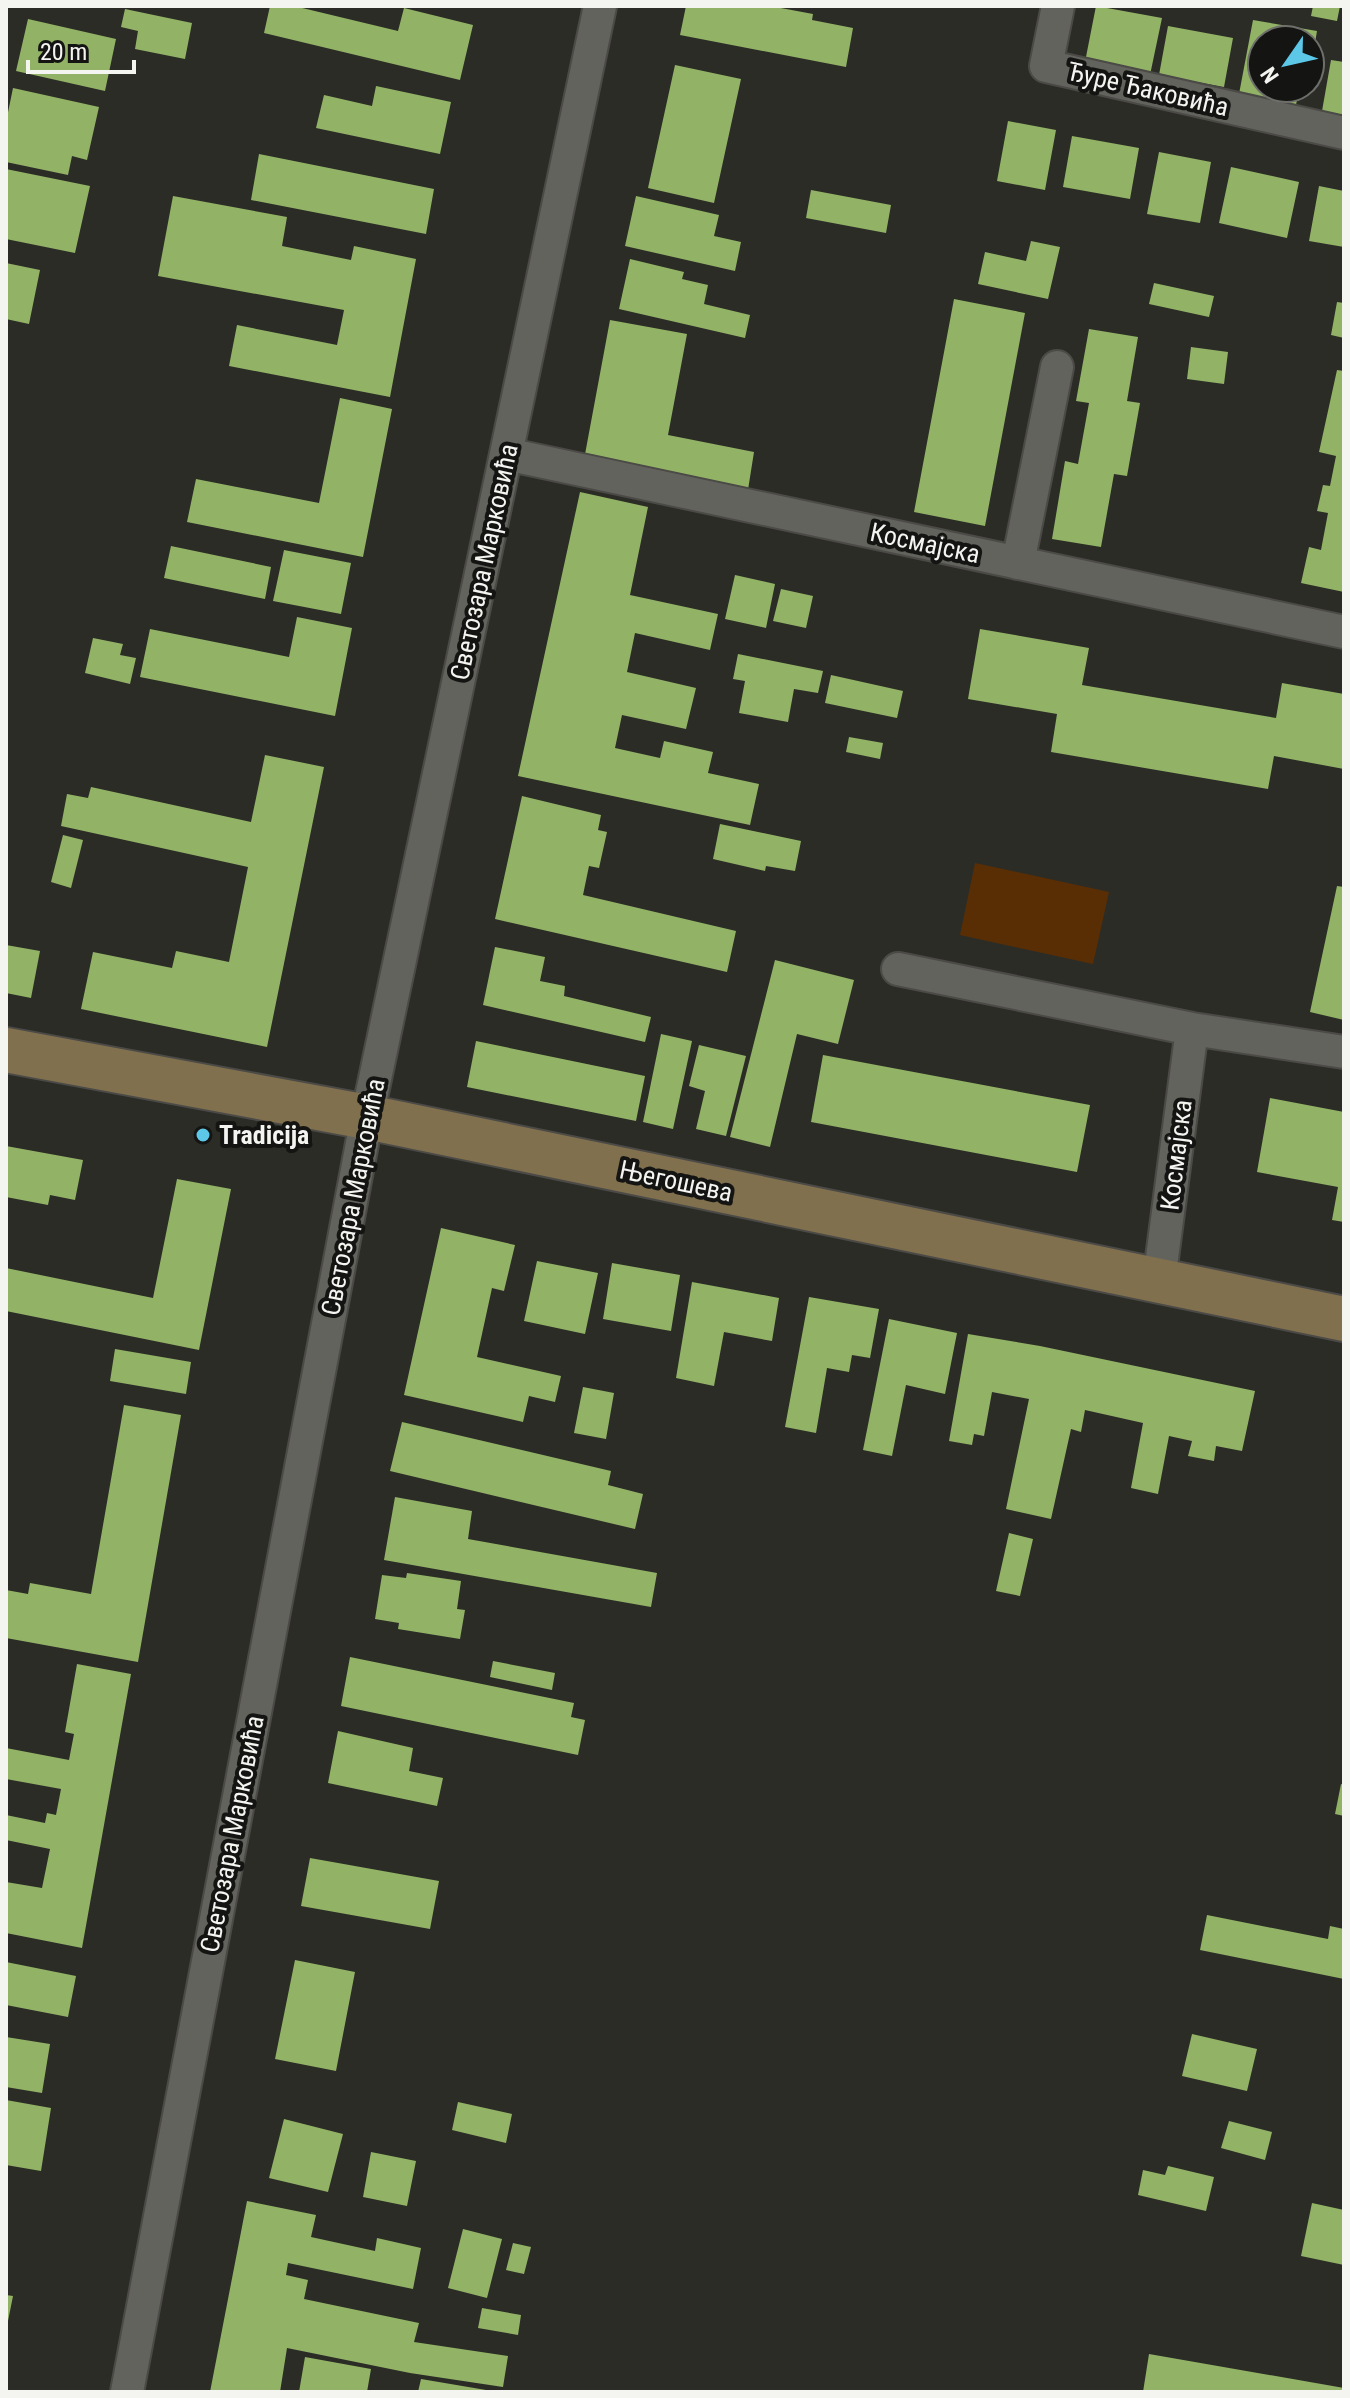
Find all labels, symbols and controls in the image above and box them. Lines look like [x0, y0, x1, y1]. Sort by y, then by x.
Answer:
scale bar [28, 24, 134, 74]
north arrow [1246, 24, 1326, 104]
text: 20 m [40, 38, 87, 66]
street label: Ђуре Ђаковића [1065, 56, 1231, 122]
text: N [1256, 62, 1284, 87]
street label: Светозара Марковића [444, 441, 524, 683]
street label: Космајска [867, 517, 983, 569]
street label: Светозара Марковића [315, 1076, 391, 1318]
street label: Космајска [1154, 1098, 1198, 1212]
place label: Tradicija [219, 1120, 309, 1150]
marker: Tradicija [194, 1126, 212, 1144]
street label: Његошева [617, 1154, 735, 1208]
street label: Светозара Марковића [194, 1713, 270, 1955]

